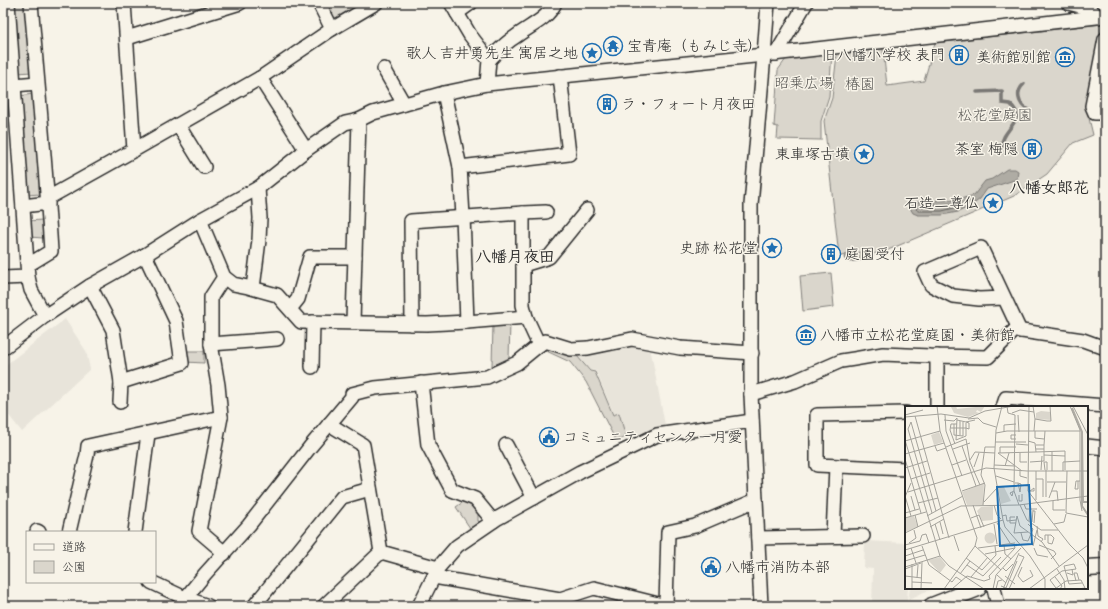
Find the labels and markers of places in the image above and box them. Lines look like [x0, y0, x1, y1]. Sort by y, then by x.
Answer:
temple icon: 宝青庵（もみじ寺） [602, 35, 624, 57]
place label: 宝青庵（もみじ寺） [627, 37, 762, 59]
place icon: 歌人 吉井勇先生 寓居之地 [581, 42, 603, 64]
place label: 歌人 吉井勇先生 寓居之地 [406, 44, 578, 66]
building icon: 旧八幡小学校 表門 [948, 44, 970, 66]
place label: 旧八幡小学校 表門 [822, 46, 945, 68]
museum icon: 美術館別館 [1054, 46, 1076, 68]
place label: 美術館別館 [976, 48, 1051, 70]
building icon: ラ・フォート月夜田 [596, 93, 618, 115]
place label: ラ・フォート月夜田 [621, 95, 756, 117]
building icon: 茶室 梅隠 [1021, 138, 1043, 160]
place label: 茶室 梅隠 [955, 140, 1018, 162]
place icon: 東車塚古墳 [853, 143, 875, 165]
place label: 東車塚古墳 [775, 145, 850, 167]
place icon: 石造二尊仏 [982, 192, 1004, 214]
place label: 石造二尊仏 [904, 194, 979, 216]
place icon: 史跡 松花堂 [761, 237, 783, 259]
place label: 史跡 松花堂 [680, 239, 758, 261]
building icon: 庭園受付 [820, 243, 842, 265]
place label: 庭園受付 [845, 245, 905, 267]
museum icon: 八幡市立松花堂庭園・美術館 [795, 324, 817, 346]
place label: 八幡市立松花堂庭園・美術館 [820, 326, 1015, 348]
public building icon: コミュニティセンター月愛 [538, 426, 560, 448]
place label: コミュニティセンター月愛 [563, 428, 742, 450]
public building icon: 八幡市消防本部 [700, 556, 722, 578]
place label: 八幡市消防本部 [725, 558, 830, 580]

